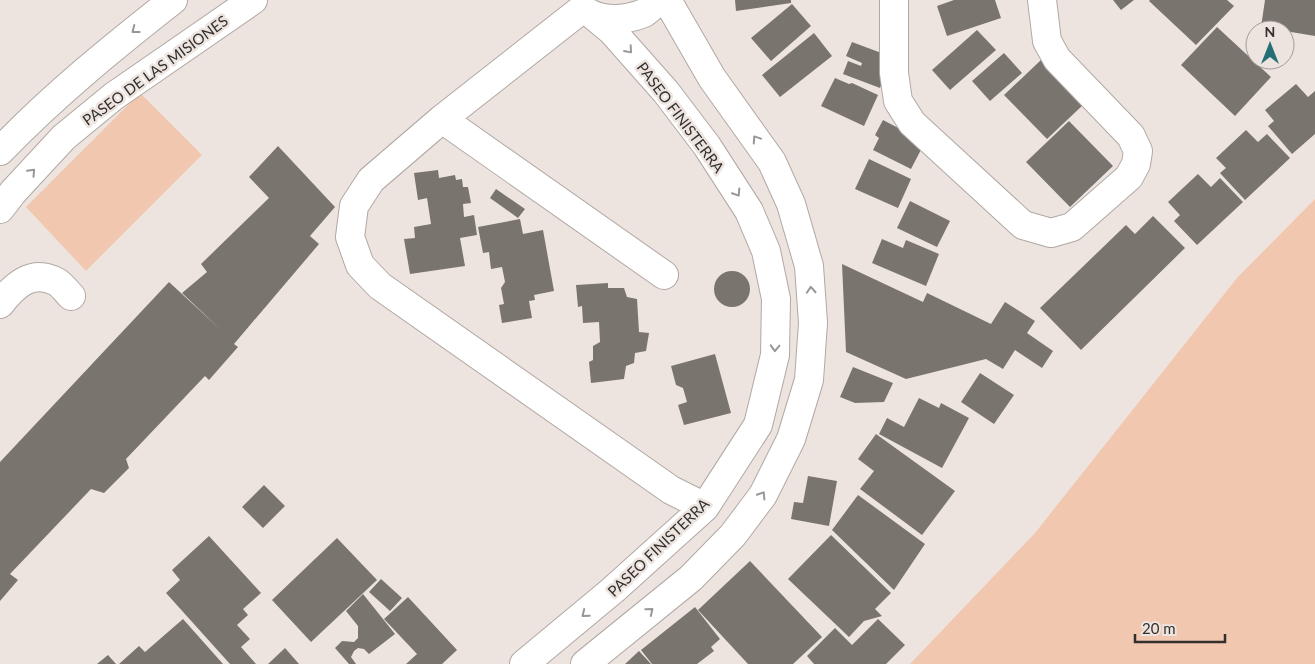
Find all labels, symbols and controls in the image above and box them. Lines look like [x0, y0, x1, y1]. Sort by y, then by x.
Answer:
street label: PASEO DE LAS MISIONES [79, 11, 231, 129]
north arrow [1245, 20, 1295, 70]
text: N [1265, 23, 1275, 40]
one-way arrow [131, 24, 141, 33]
one-way arrow [623, 44, 632, 53]
street label: PASEO FINISTERRA [634, 58, 729, 177]
one-way arrow [753, 135, 762, 145]
one-way arrow [26, 169, 35, 178]
one-way arrow [731, 188, 741, 197]
one-way arrow [805, 286, 816, 294]
one-way arrow [770, 344, 780, 352]
one-way arrow [756, 491, 765, 501]
street label: PASEO FINISTERRA [604, 493, 713, 600]
one-way arrow [582, 608, 591, 616]
one-way arrow [644, 609, 653, 617]
scale bar [1135, 612, 1225, 644]
text: 20 m [1142, 619, 1176, 637]

